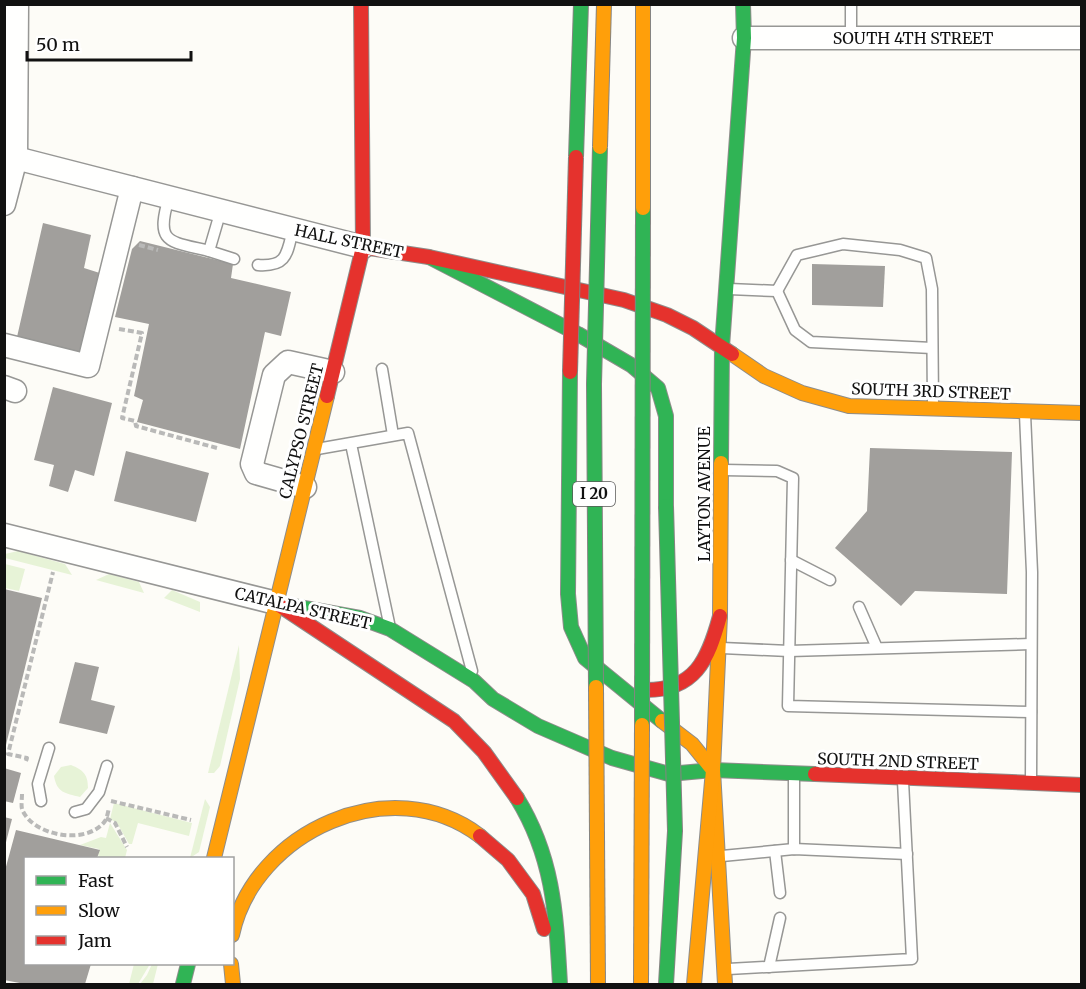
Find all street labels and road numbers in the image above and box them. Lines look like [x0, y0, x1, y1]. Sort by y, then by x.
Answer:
street label: SOUTH 4TH STREET [833, 28, 993, 48]
street label: HALL STREET [293, 220, 405, 262]
street label: CALYPSO STREET [275, 361, 327, 501]
street label: SOUTH 3RD STREET [851, 378, 1011, 404]
street label: LAYTON AVENUE [694, 425, 714, 562]
road number: I 20 [573, 482, 615, 506]
street label: CATALPA STREET [233, 583, 373, 633]
street label: SOUTH 2ND STREET [817, 748, 979, 774]

